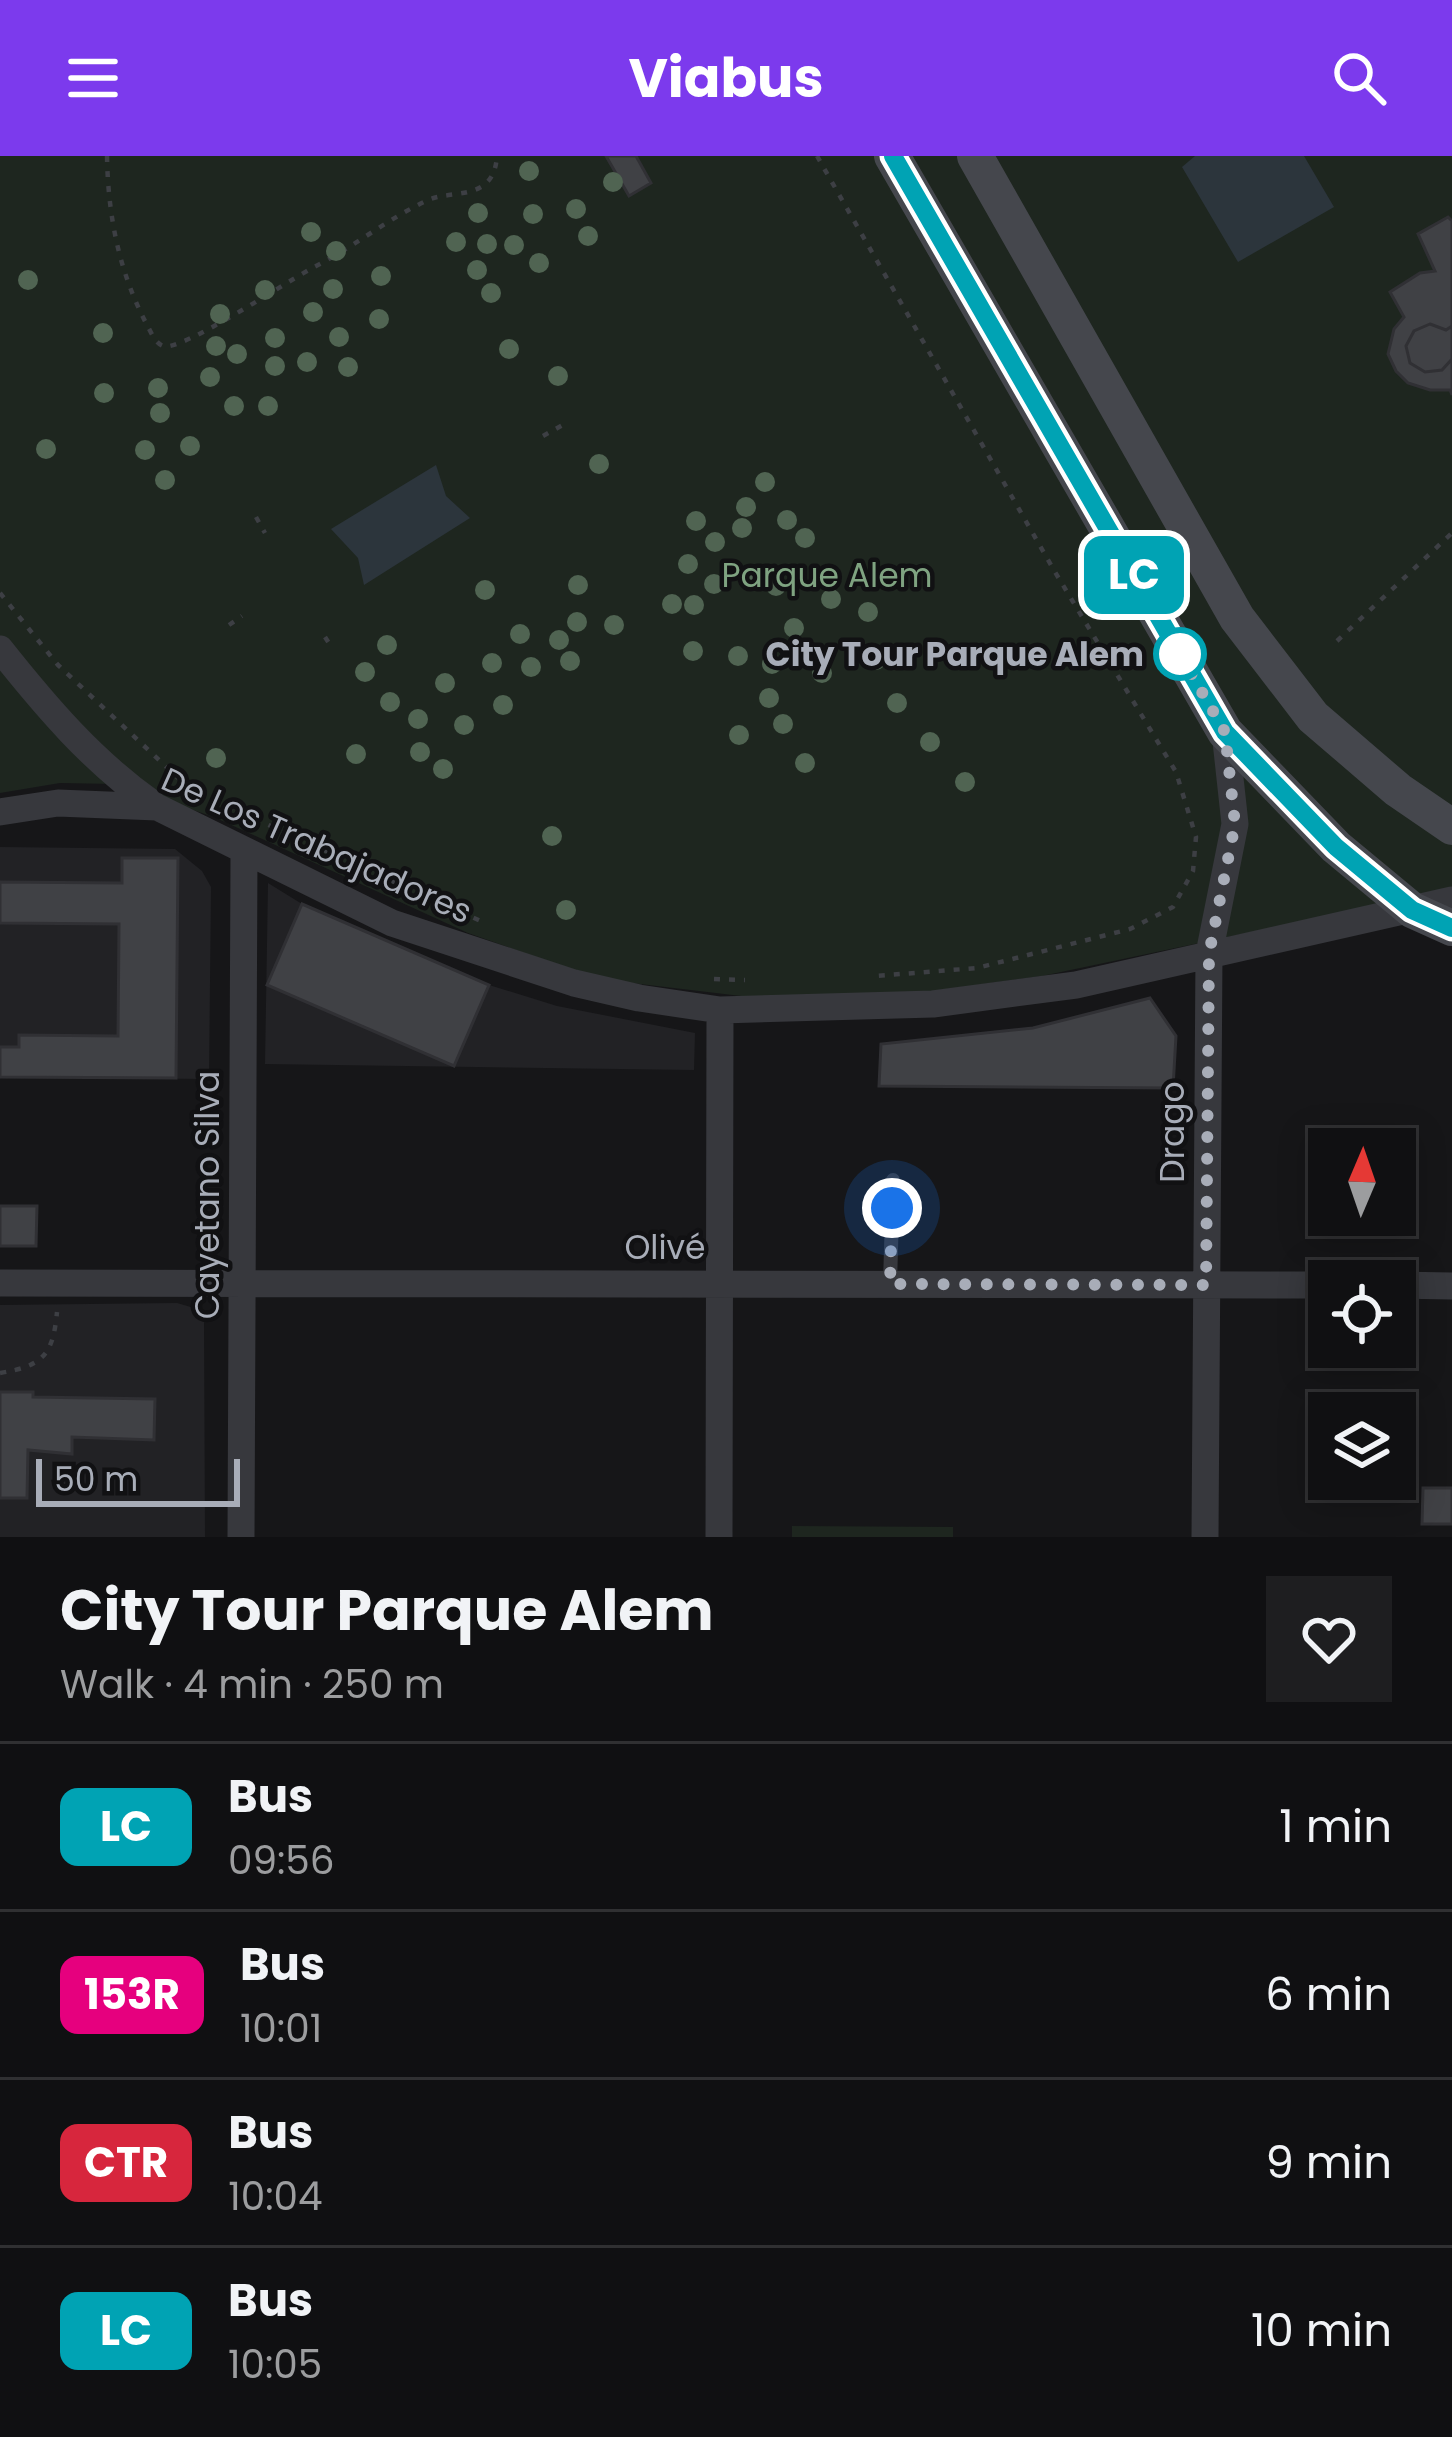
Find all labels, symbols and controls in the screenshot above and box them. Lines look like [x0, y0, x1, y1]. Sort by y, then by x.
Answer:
text: Viabus [628, 40, 824, 116]
icon: menu [60, 45, 126, 111]
icon: search [1326, 45, 1392, 111]
line badge: LC [1080, 536, 1188, 614]
text: LC [1108, 545, 1160, 604]
park label: Parque Alem [721, 552, 933, 599]
marker: City Tour Parque Alem [1155, 629, 1205, 679]
place label: City Tour Parque Alem [766, 631, 1144, 678]
street label: De Los Trabajadores [154, 756, 479, 935]
street label: Cayetano Silva [184, 1071, 231, 1319]
street label: Drago [1149, 1081, 1196, 1183]
north arrow [1308, 1128, 1416, 1236]
map controls [1308, 1128, 1416, 1500]
your location [862, 1178, 922, 1238]
street label: Olivé [624, 1224, 706, 1271]
button: locate [1308, 1260, 1416, 1368]
button: layers [1308, 1392, 1416, 1500]
scale bar [36, 1453, 240, 1506]
text: 50 m [54, 1456, 138, 1503]
text: City Tour Parque Alem [60, 1570, 714, 1650]
button: heart [1266, 1576, 1392, 1702]
text: Walk · 4 min · 250 m [60, 1657, 444, 1712]
text: Bus [228, 1765, 313, 1828]
text: 1 min [1279, 1795, 1392, 1858]
text: LC [100, 1797, 152, 1856]
text: 09:56 [228, 1833, 335, 1888]
text: Bus [240, 1933, 325, 1996]
text: 6 min [1265, 1963, 1392, 2026]
text: 153R [84, 1965, 180, 2024]
text: 10:01 [240, 2001, 322, 2056]
text: Bus [228, 2101, 313, 2164]
text: 9 min [1265, 2131, 1392, 2194]
text: CTR [84, 2133, 168, 2192]
text: 10:04 [228, 2169, 323, 2224]
text: Bus [228, 2269, 313, 2332]
text: 10 min [1251, 2299, 1392, 2362]
text: LC [100, 2301, 152, 2360]
text: 10:05 [228, 2337, 322, 2392]

